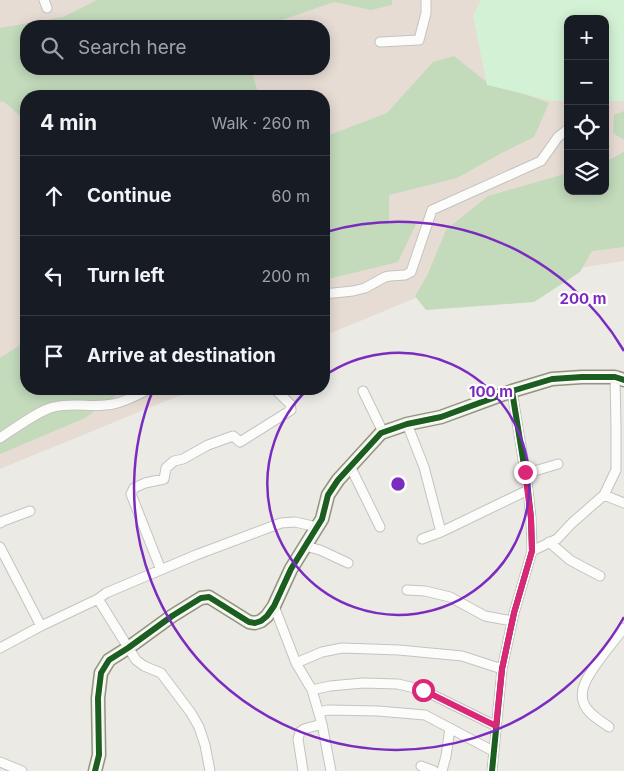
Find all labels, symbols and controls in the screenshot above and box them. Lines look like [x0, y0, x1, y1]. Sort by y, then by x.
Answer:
map controls [564, 15, 609, 195]
button: + [564, 15, 609, 60]
search box [20, 20, 330, 75]
icon: search [38, 34, 66, 62]
text: Search here [78, 36, 187, 59]
button: − [564, 60, 609, 105]
button: locate [564, 105, 609, 150]
text: 4 min [40, 110, 97, 135]
text: Walk · 260 m [212, 113, 310, 133]
button: layers [564, 150, 609, 195]
icon: ahead [40, 182, 68, 210]
text: Continue [87, 184, 172, 207]
text: 60 m [271, 186, 310, 206]
icon: left [40, 262, 68, 290]
text: Turn left [87, 264, 165, 287]
text: 200 m [262, 266, 310, 286]
text: 200 m [560, 289, 606, 308]
icon: arrive [40, 342, 68, 370]
text: Arrive at destination [87, 344, 276, 367]
text: 100 m [469, 382, 513, 401]
route end [514, 461, 537, 484]
centre of rings [389, 475, 407, 493]
route start [412, 679, 435, 702]

